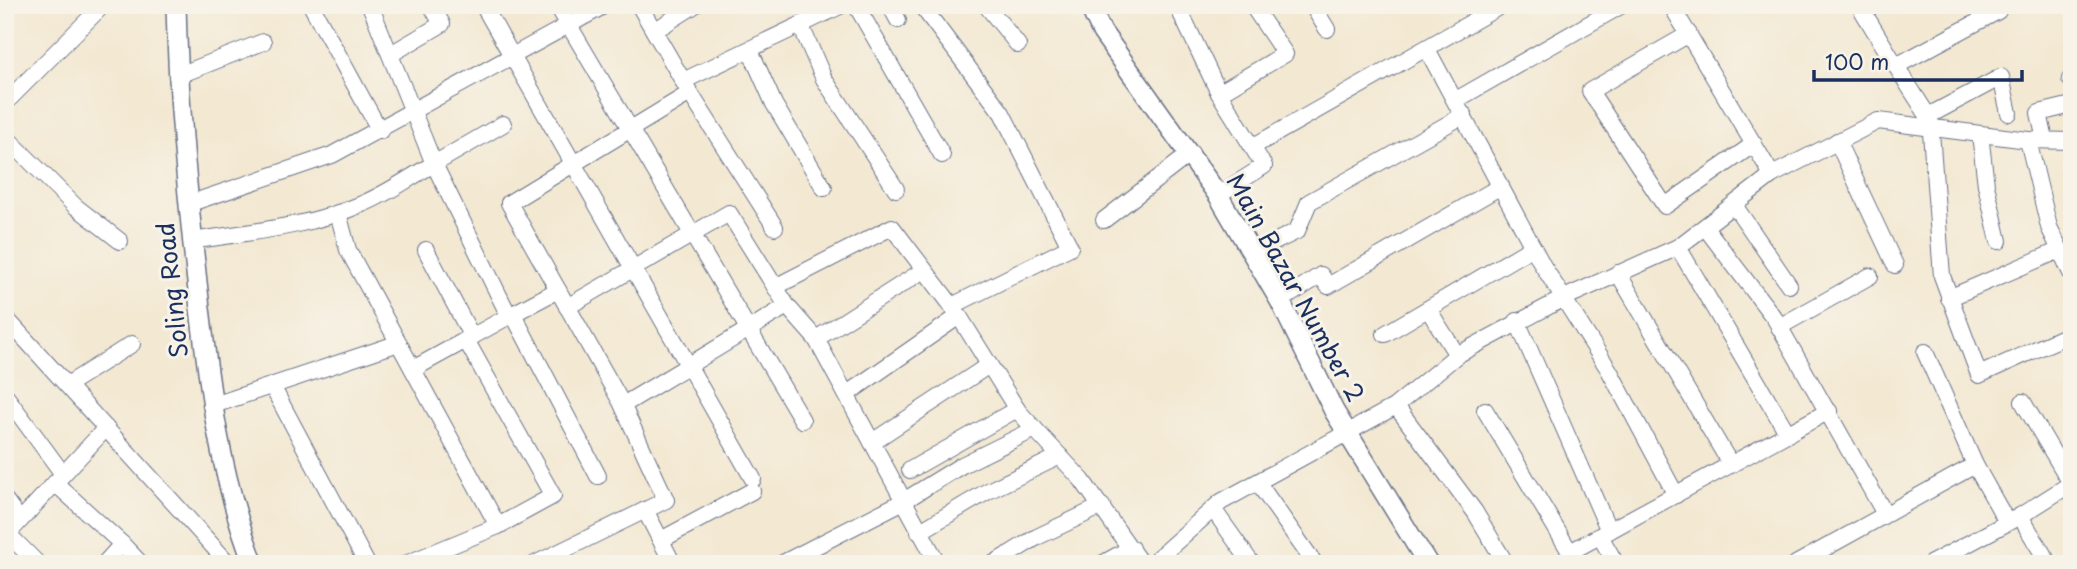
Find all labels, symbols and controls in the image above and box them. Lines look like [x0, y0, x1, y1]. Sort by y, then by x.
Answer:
scale bar [1814, 38, 2023, 82]
text: 100 m [1825, 45, 1889, 77]
street label: Main Bazar Number 2 [1219, 166, 1375, 408]
street label: Soling Road [146, 221, 196, 360]

